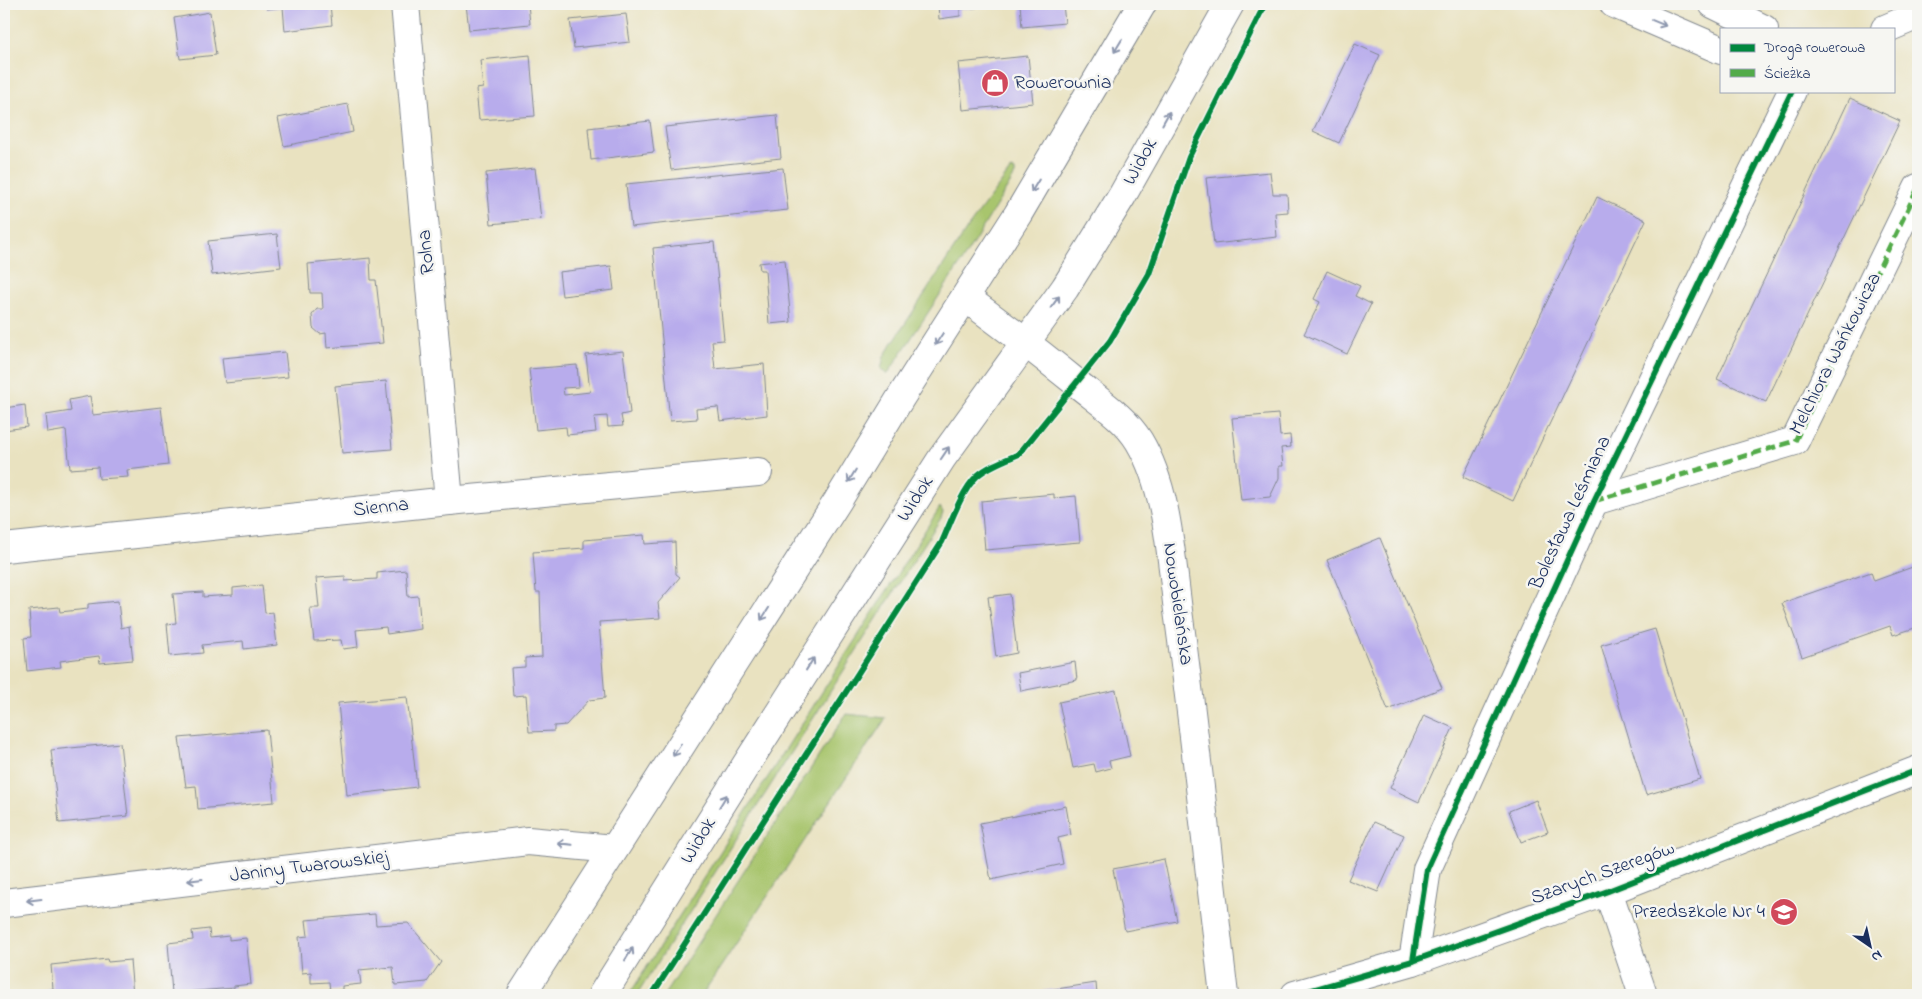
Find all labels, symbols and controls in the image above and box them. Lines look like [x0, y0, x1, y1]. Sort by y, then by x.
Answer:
one-way arrow [1651, 19, 1666, 28]
legend [1720, 28, 1894, 92]
text: Droga rowerowa [1763, 37, 1865, 60]
one-way arrow [1112, 39, 1122, 53]
text: Ścieżka [1764, 63, 1811, 85]
shop icon: Rowerownia [980, 68, 1010, 98]
place label: Rowerownia [1014, 69, 1112, 98]
one-way arrow [1161, 112, 1171, 126]
street label: Widok [1116, 133, 1166, 191]
one-way arrow [1030, 178, 1040, 192]
street label: Rolna [411, 228, 443, 276]
street label: Melchiora Wańkowicza [1782, 268, 1890, 440]
one-way arrow [1050, 296, 1060, 310]
one-way arrow [934, 332, 944, 346]
street label: Bolesława Leśmiana [1522, 431, 1619, 596]
one-way arrow [941, 447, 951, 461]
one-way arrow [847, 469, 857, 483]
street label: Widok [890, 470, 942, 528]
street label: Sienna [352, 491, 410, 525]
street label: Nowobielańska [1154, 541, 1200, 667]
one-way arrow [760, 606, 770, 620]
one-way arrow [805, 657, 815, 671]
one-way arrow [672, 743, 682, 757]
one-way arrow [719, 795, 729, 809]
street label: Widok [674, 812, 724, 870]
street label: Szarych Szeregów [1527, 835, 1679, 914]
one-way arrow [558, 839, 574, 849]
street label: Janiny Twarowskiej [228, 843, 391, 891]
one-way arrow [188, 875, 204, 885]
one-way arrow [26, 895, 42, 905]
school or university icon: Przedszkole Nr 4 [1769, 897, 1799, 927]
place label: Przedszkole Nr 4 [1632, 898, 1765, 927]
north arrow [1844, 922, 1894, 972]
text: N [1867, 944, 1886, 967]
one-way arrow [624, 948, 634, 962]

